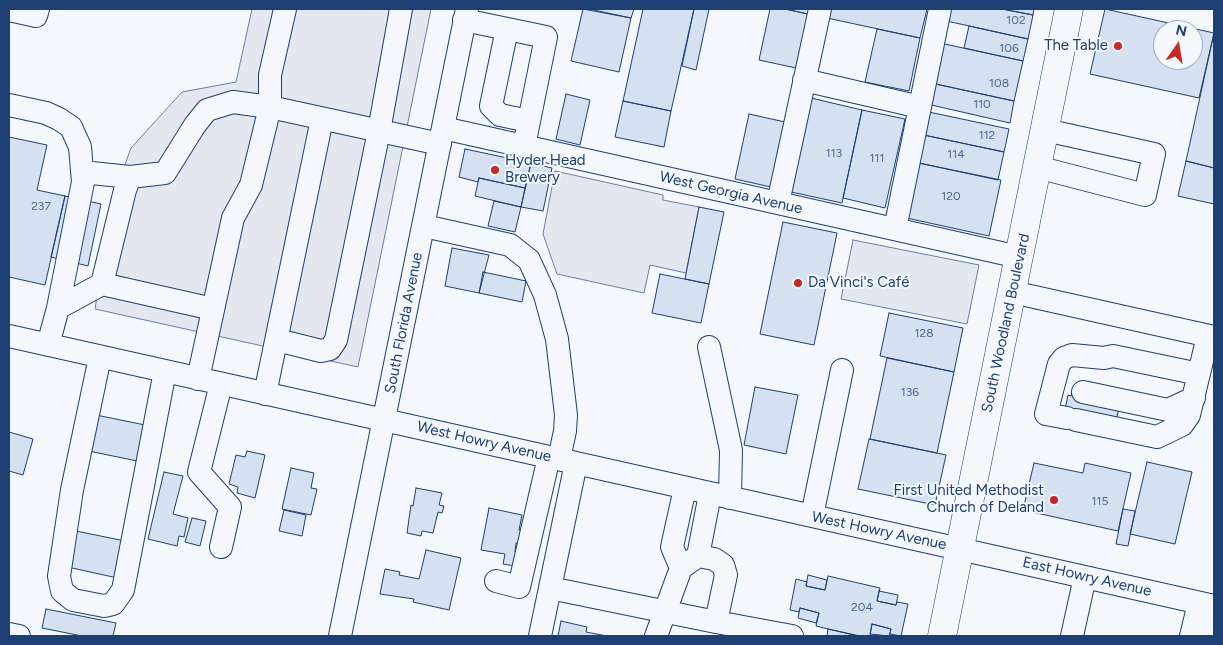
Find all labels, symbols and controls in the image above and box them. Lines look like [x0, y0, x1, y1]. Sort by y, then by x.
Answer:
house number: 102 [1006, 13, 1026, 27]
north arrow [1153, 20, 1203, 70]
text: N [1174, 21, 1188, 40]
place label: The Table [1044, 37, 1108, 55]
marker: The Table [1112, 40, 1124, 52]
house number: 106 [999, 41, 1019, 55]
house number: 108 [989, 76, 1009, 90]
house number: 110 [973, 97, 991, 111]
house number: 112 [979, 128, 995, 142]
house number: 113 [826, 146, 842, 160]
house number: 114 [947, 147, 965, 161]
house number: 111 [870, 151, 884, 165]
place label: Hyder Head Brewery [505, 152, 586, 187]
marker: Hyder Head Brewery [489, 164, 501, 176]
street label: West Georgia Avenue [658, 168, 804, 218]
house number: 120 [941, 189, 961, 203]
house number: 237 [31, 199, 51, 213]
street label: South Woodland Boulevard [978, 232, 1034, 414]
street label: South Florida Avenue [381, 251, 427, 395]
place label: Da Vinci's Café [808, 274, 909, 292]
marker: Da Vinci's Café [792, 277, 804, 289]
house number: 128 [914, 326, 934, 340]
house number: 136 [901, 385, 919, 399]
street label: West Howry Avenue [415, 418, 553, 466]
place label: First United Methodist Church of Deland [894, 482, 1044, 517]
marker: First United Methodist Church of Deland [1048, 494, 1060, 506]
house number: 115 [1092, 494, 1108, 508]
street label: West Howry Avenue [810, 508, 948, 554]
street label: East Howry Avenue [1021, 553, 1153, 601]
house number: 204 [851, 600, 873, 614]

